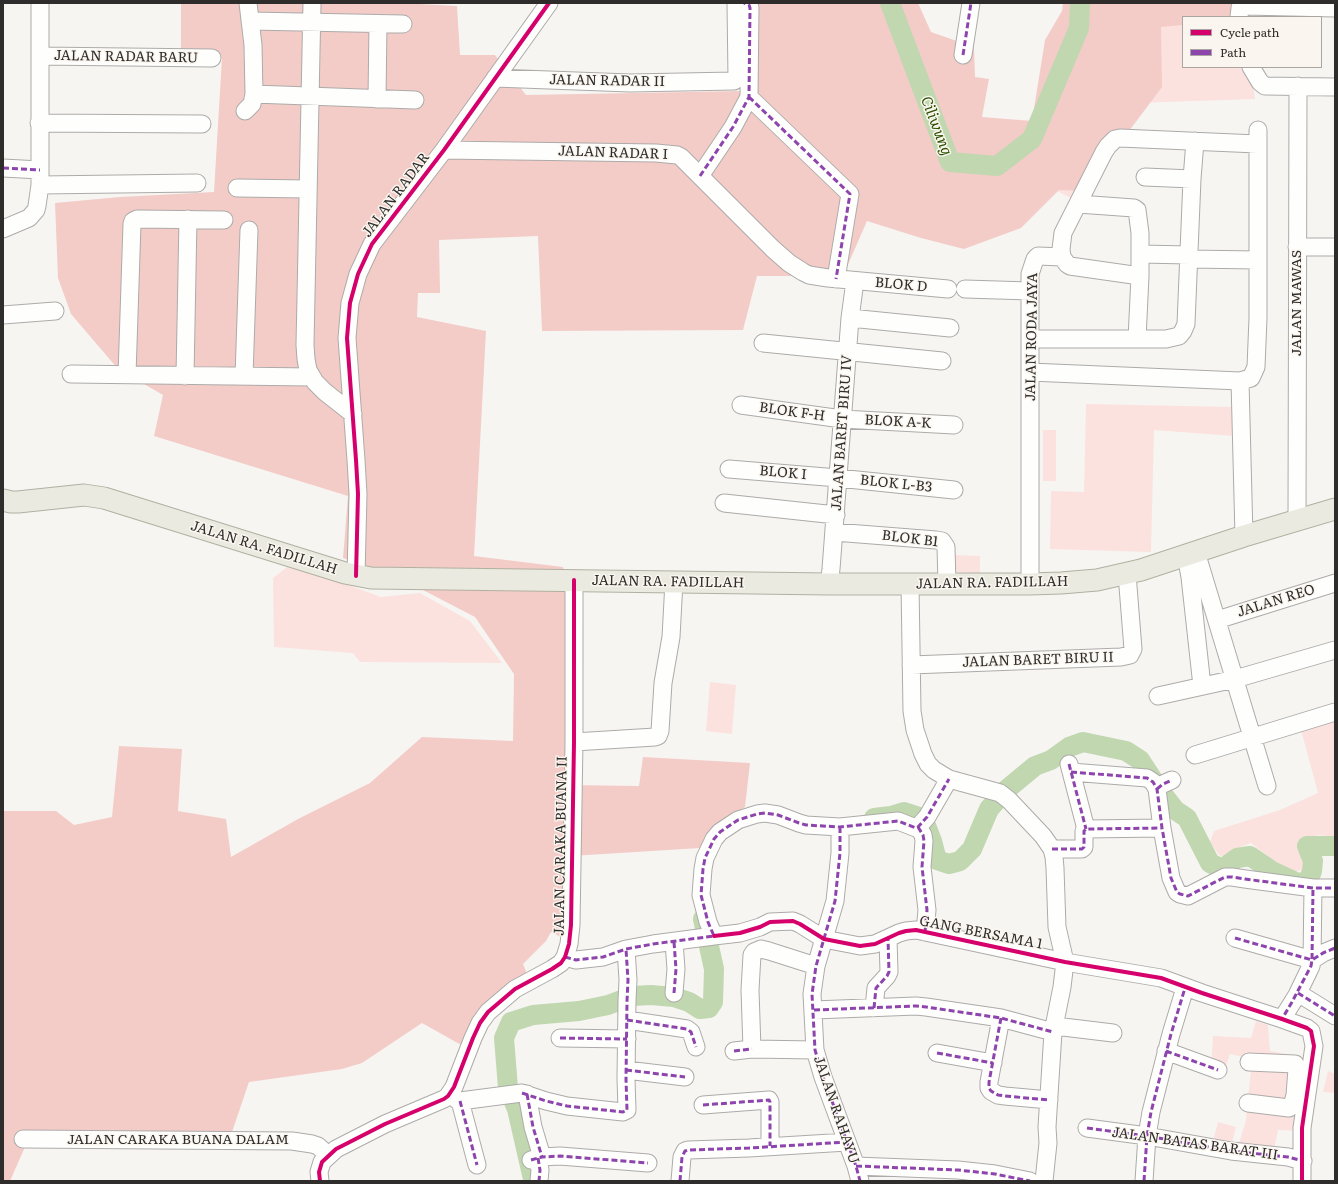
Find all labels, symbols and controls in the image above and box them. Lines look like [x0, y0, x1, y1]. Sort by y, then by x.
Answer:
legend [1182, 16, 1322, 68]
text: Cycle path [1220, 23, 1280, 41]
text: Path [1220, 43, 1246, 61]
street label: JALAN RADAR BARU [54, 47, 198, 67]
street label: JALAN RADAR II [549, 72, 665, 90]
water label: Ciliwung [917, 94, 955, 158]
street label: JALAN RADAR I [558, 143, 668, 163]
street label: JALAN RADAR [359, 149, 433, 241]
street label: JALAN MAWAS [1289, 250, 1305, 356]
street label: JALAN RODA JAYA [1022, 273, 1042, 401]
street label: BLOK D [874, 274, 928, 296]
street label: JALAN BARET BIRU IV [828, 354, 856, 512]
street label: BLOK F-H [758, 399, 826, 425]
street label: BLOK A-K [864, 412, 932, 432]
street label: BLOK I [759, 463, 807, 483]
street label: BLOK L-B3 [859, 472, 933, 496]
street label: JALAN RA. FADILLAH [189, 518, 339, 578]
street label: BLOK B1 [881, 527, 939, 551]
street label: JALAN RA. FADILLAH [592, 572, 744, 592]
street label: JALAN RA. FADILLAH [916, 573, 1068, 593]
street label: JALAN REO [1235, 581, 1317, 621]
street label: JALAN BARET BIRU II [962, 649, 1114, 671]
street label: JALAN CARAKA BUANA II [551, 756, 571, 936]
street label: GANG BERSAMA 1 [918, 913, 1044, 953]
street label: JALAN RAHAYU [810, 1054, 862, 1166]
street label: JALAN BATAS BARAT III [1111, 1124, 1279, 1164]
street label: JALAN CARAKA BUANA DALAM [67, 1132, 289, 1148]

